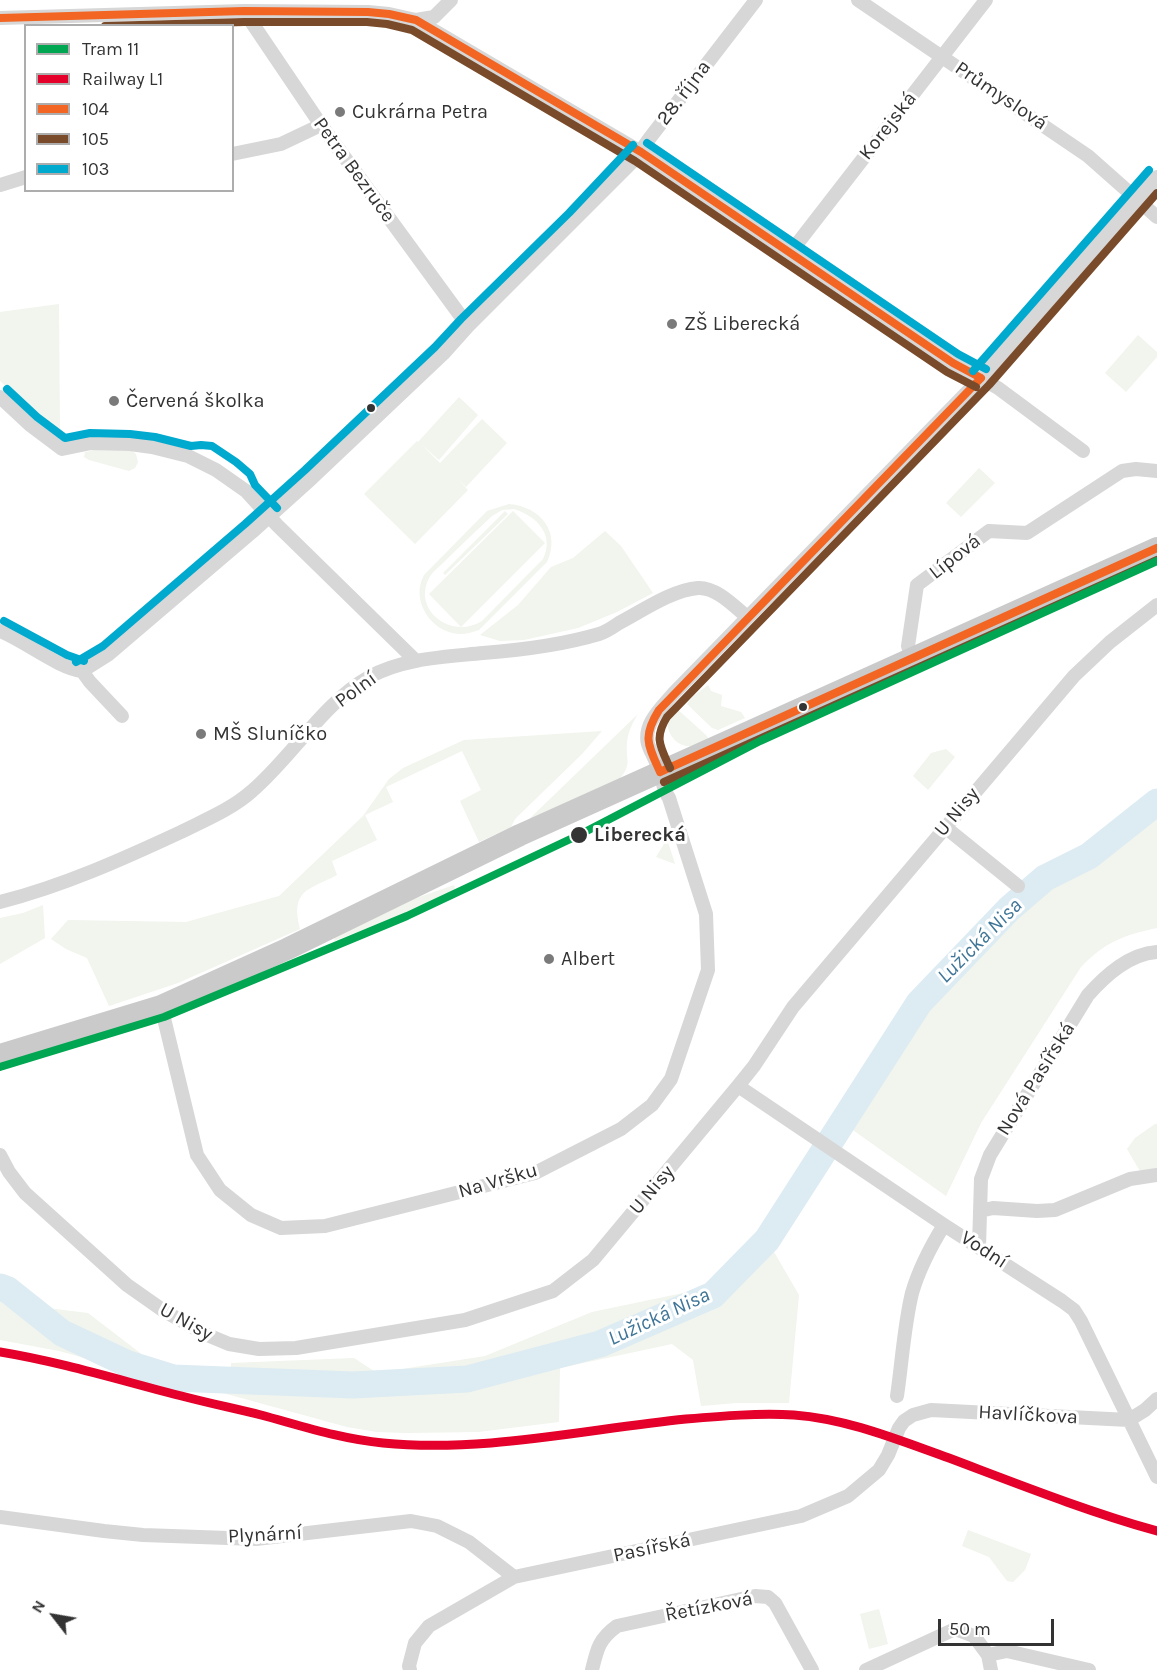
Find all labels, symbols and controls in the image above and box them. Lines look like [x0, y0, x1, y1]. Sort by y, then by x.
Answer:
legend [24, 24, 234, 192]
text: Tram 11 [82, 38, 139, 60]
street label: 28. října [652, 56, 716, 130]
street label: Průmyslová [950, 56, 1052, 136]
text: Railway L1 [82, 68, 163, 90]
street label: Korejská [854, 87, 922, 165]
text: 104 [82, 98, 109, 120]
place label: Cukrárna Petra [352, 100, 488, 124]
marker: Cukrárna Petra [333, 105, 347, 119]
street label: Petra Bezruče [308, 113, 400, 227]
text: 105 [82, 128, 109, 150]
text: 103 [82, 158, 109, 180]
place label: ZŠ Liberecká [684, 312, 800, 336]
marker: ZŠ Liberecká [665, 317, 679, 331]
place label: Červená školka [126, 389, 264, 413]
marker: Červená školka [107, 394, 121, 408]
unlabelled marker [365, 402, 377, 414]
street label: Lípová [924, 529, 986, 585]
street label: Polní [330, 667, 382, 713]
unlabelled marker [797, 701, 809, 713]
place label: MŠ Sluníčko [213, 722, 327, 746]
marker: MŠ Sluníčko [194, 727, 208, 741]
street label: U Nisy [930, 783, 984, 841]
place label: Liberecká [594, 823, 686, 847]
marker: Liberecká [569, 825, 589, 845]
water label: Lužická Nisa [932, 893, 1028, 989]
place label: Albert [561, 947, 615, 971]
marker: Albert [542, 952, 556, 966]
street label: Nová Pasířská [992, 1018, 1080, 1140]
street label: Na Vršku [456, 1158, 540, 1204]
street label: U Nisy [625, 1161, 679, 1219]
street label: Vodní [956, 1226, 1012, 1274]
water label: Lužická Nisa [604, 1282, 714, 1352]
street label: U Nisy [155, 1298, 217, 1346]
street label: Havlíčkova [978, 1400, 1078, 1430]
street label: Plynární [227, 1521, 303, 1549]
street label: Pasířská [611, 1528, 693, 1568]
north arrow [24, 1586, 84, 1646]
street label: Řetízková [663, 1587, 755, 1627]
text: N [27, 1597, 49, 1616]
scale bar [941, 1607, 1056, 1645]
text: 50 m [949, 1618, 991, 1640]

